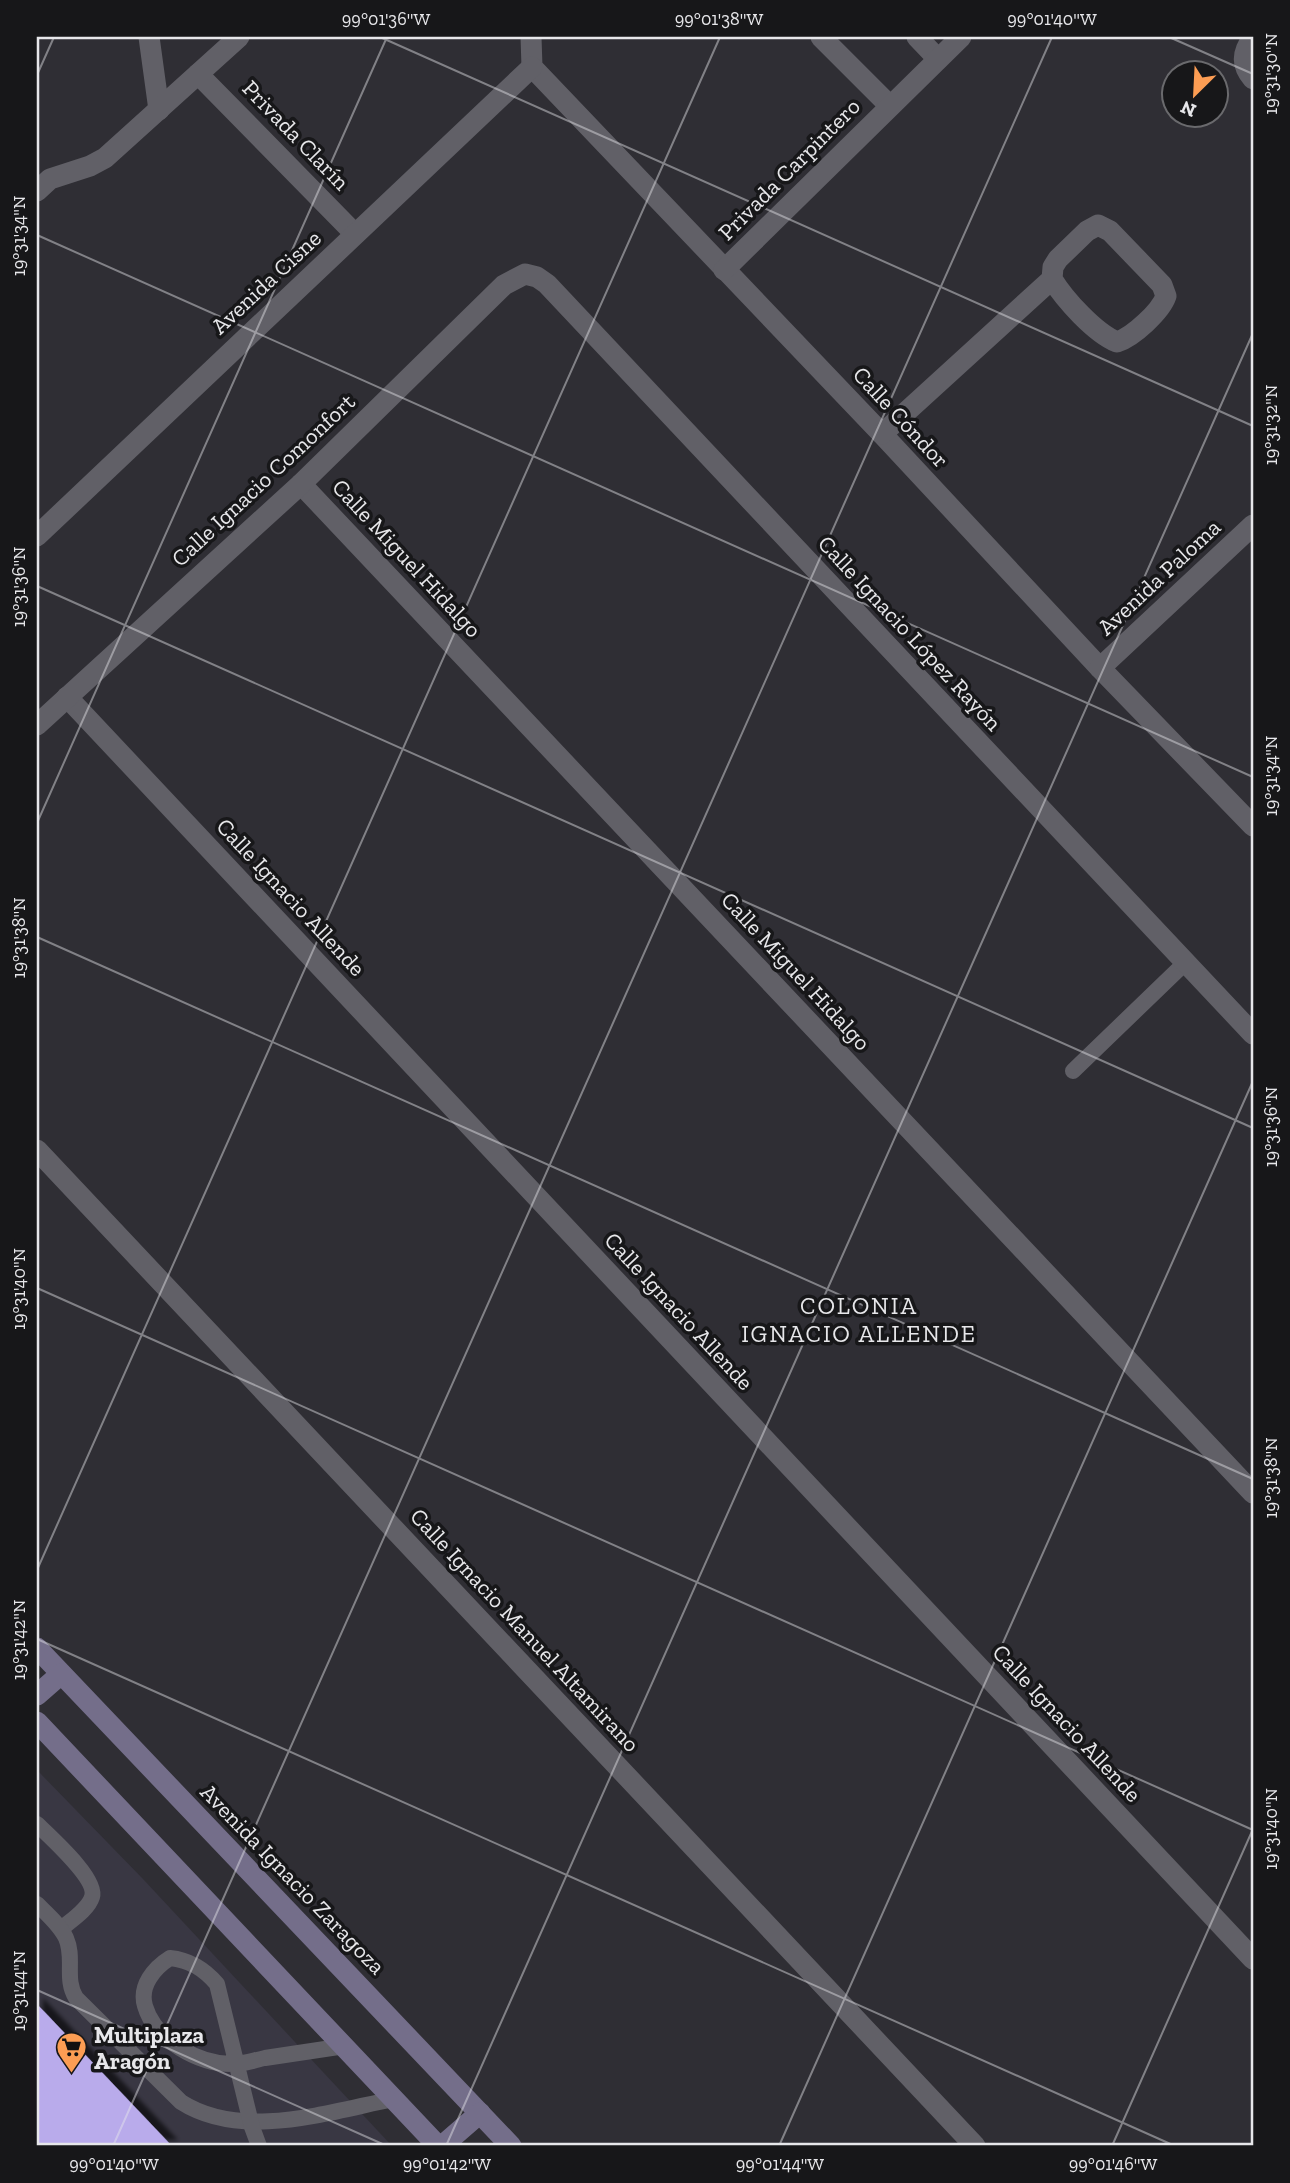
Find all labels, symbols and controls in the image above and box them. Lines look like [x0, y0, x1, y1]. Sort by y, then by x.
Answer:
text: 99°01'36"W [342, 8, 430, 30]
text: 99°01'38"W [675, 8, 763, 30]
text: 99°01'40"W [1007, 8, 1097, 30]
text: 19°31'30"N [1260, 33, 1282, 115]
north arrow [1160, 60, 1230, 130]
street label: Privada Clarín [237, 74, 355, 196]
street label: Privada Carpintero [712, 92, 866, 246]
text: N [1177, 96, 1200, 123]
text: 19°31'34"N [8, 196, 30, 276]
street label: Avenida Cisne [205, 224, 327, 340]
street label: Calle Cóndor [847, 361, 955, 473]
text: 19°31'32"N [1260, 385, 1282, 465]
street label: Calle Ignacio Comonfort [165, 387, 361, 572]
street label: Calle Miguel Hidalgo [326, 473, 488, 643]
street label: Avenida Paloma [1092, 513, 1226, 641]
street label: Calle Ignacio López Rayón [812, 529, 1008, 737]
text: 19°31'36"N [8, 547, 30, 627]
text: 19°31'34"N [1260, 736, 1282, 816]
street label: Calle Ignacio Allende [211, 812, 371, 982]
street label: Calle Miguel Hidalgo [715, 886, 877, 1056]
text: 19°31'38"N [8, 898, 30, 978]
text: 19°31'36"N [1260, 1087, 1282, 1167]
street label: Calle Ignacio Allende [599, 1226, 759, 1396]
text: 19°31'40"N [8, 1248, 30, 1330]
district label: COLONIA IGNACIO ALLENDE [741, 1291, 977, 1348]
text: 19°31'38"N [1260, 1438, 1282, 1518]
street label: Calle Ignacio Manuel Altamirano [404, 1502, 646, 1758]
text: 19°31'42"N [8, 1600, 30, 1680]
street label: Calle Ignacio Allende [987, 1638, 1147, 1808]
street label: Avenida Ignacio Zaragoza [195, 1778, 391, 1980]
text: 19°31'40"N [1260, 1788, 1282, 1870]
text: 19°31'44"N [8, 1951, 30, 2031]
place label: Multiplaza Aragón [94, 2021, 205, 2075]
supermarket icon: Multiplaza Aragón [54, 2031, 88, 2075]
text: 99°01'40"W [69, 2153, 159, 2175]
text: 99°01'42"W [403, 2153, 491, 2175]
text: 99°01'44"W [736, 2153, 824, 2175]
text: 99°01'46"W [1069, 2153, 1158, 2175]

